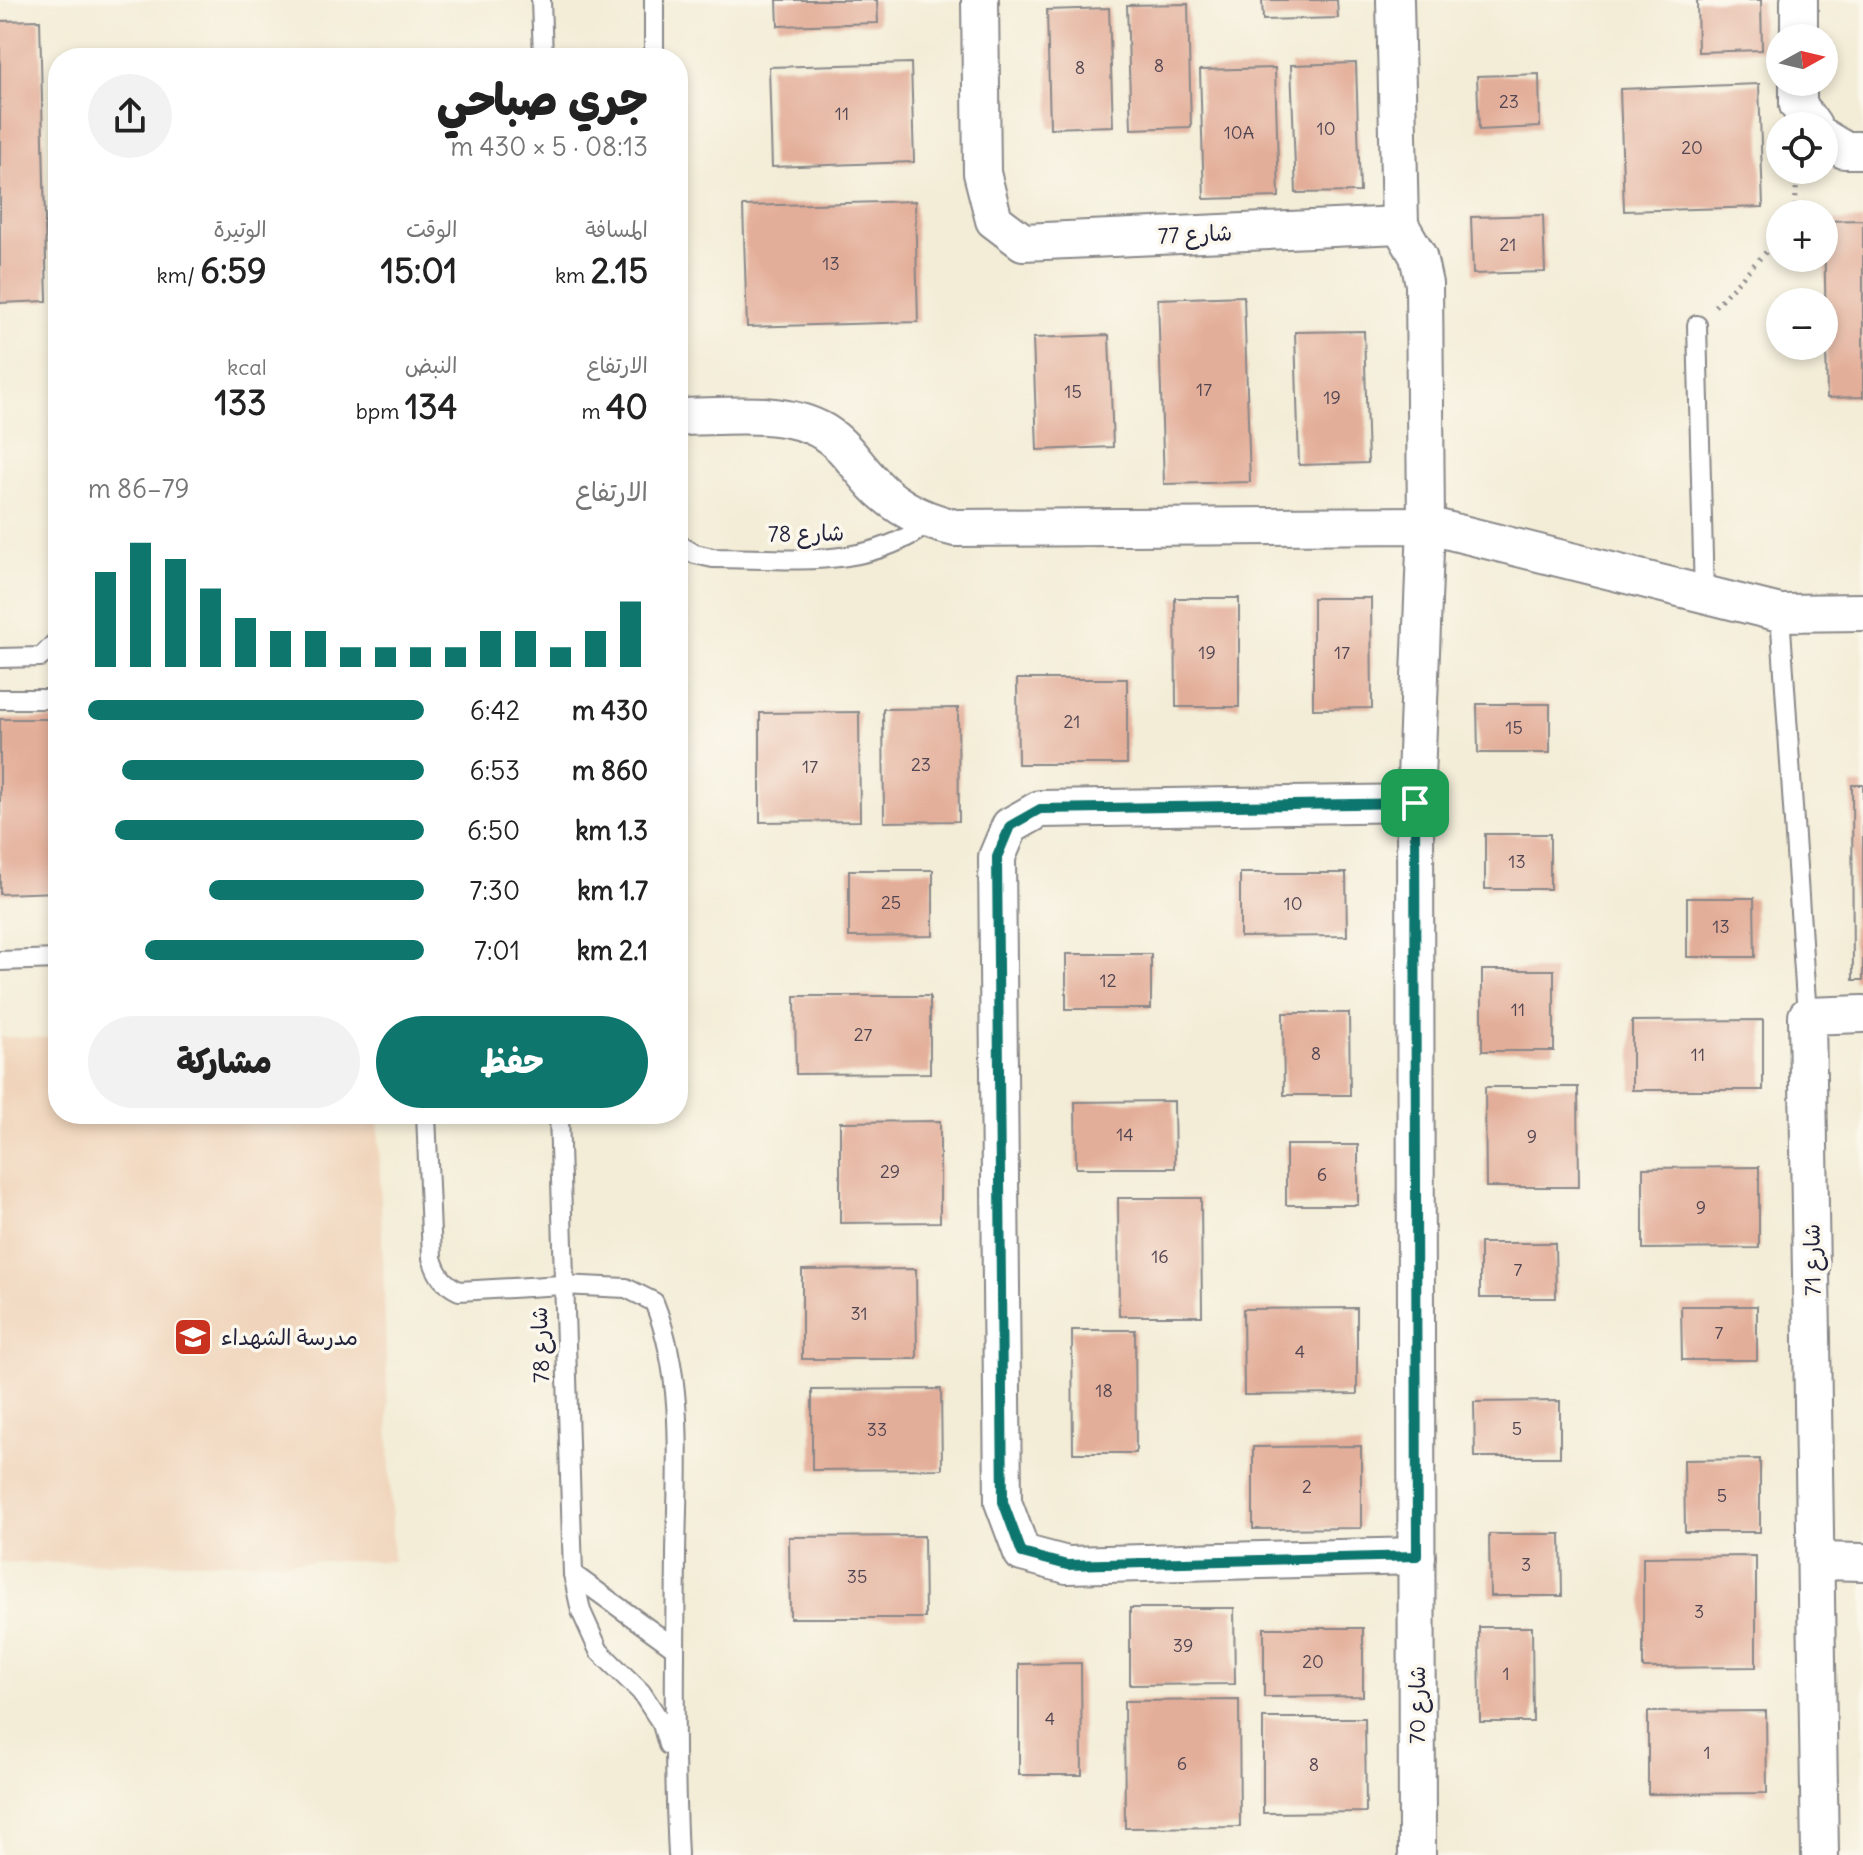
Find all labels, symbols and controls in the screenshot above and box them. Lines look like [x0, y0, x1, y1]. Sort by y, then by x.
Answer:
north arrow [1766, 24, 1838, 96]
map controls [1766, 24, 1838, 360]
house number: 8 [1154, 54, 1164, 77]
house number: 8 [1075, 56, 1085, 79]
text: جري صباحي [437, 72, 648, 127]
button: share [88, 74, 172, 158]
house number: 23 [1499, 90, 1519, 113]
house number: 11 [835, 102, 849, 125]
button: locate [1766, 112, 1838, 184]
house number: 10 [1317, 117, 1336, 140]
house number: 10A [1224, 121, 1254, 144]
text: 08:13 · 5 × 430 m [450, 130, 648, 163]
house number: 20 [1681, 136, 1703, 159]
button: + [1766, 200, 1838, 272]
text: الوتيرة [214, 215, 267, 243]
text: الوقت [406, 215, 457, 243]
text: المسافة [585, 215, 648, 243]
street label: شارع 77 [1157, 218, 1233, 252]
house number: 21 [1499, 233, 1517, 256]
text: 6:59 [200, 249, 267, 292]
text: 15:01 [381, 249, 457, 292]
text: 2.15 [591, 249, 648, 292]
house number: 13 [822, 252, 840, 275]
text: /km [157, 261, 200, 289]
text: km [555, 261, 591, 289]
button: − [1766, 288, 1838, 360]
text: النبض [405, 351, 457, 379]
text: الارتفاع [586, 351, 648, 379]
text: kcal [227, 353, 267, 381]
house number: 17 [1196, 378, 1212, 401]
house number: 15 [1064, 380, 1082, 403]
text: 133 [215, 381, 267, 424]
text: 134 [405, 385, 457, 428]
text: 40 [606, 385, 648, 428]
house number: 19 [1323, 386, 1341, 409]
text: bpm [356, 397, 405, 425]
text: m [581, 397, 606, 425]
text: 79–86 m [88, 472, 189, 505]
text: الارتفاع [575, 475, 648, 508]
street label: شارع 78 [768, 518, 844, 550]
house number: 19 [1198, 641, 1216, 664]
house number: 17 [1334, 641, 1350, 664]
text: 6:42 [470, 694, 520, 727]
text: 430 m [572, 694, 648, 727]
house number: 21 [1063, 710, 1081, 733]
house number: 15 [1505, 716, 1523, 739]
house number: 23 [911, 753, 931, 776]
text: 6:53 [469, 754, 520, 787]
text: 860 m [572, 754, 648, 787]
house number: 17 [802, 755, 818, 778]
pin [1381, 769, 1449, 837]
icon: arrive [1393, 781, 1437, 825]
text: 6:50 [467, 814, 520, 847]
text: 1.3 km [575, 814, 648, 847]
house number: 13 [1508, 850, 1526, 873]
text: 7:30 [470, 874, 520, 907]
text: 1.7 km [577, 874, 648, 907]
house number: 25 [881, 891, 901, 914]
house number: 10 [1284, 892, 1303, 915]
house number: 13 [1712, 915, 1730, 938]
text: 7:01 [474, 934, 520, 967]
text: 2.1 km [577, 934, 648, 967]
house number: 12 [1099, 969, 1117, 992]
house number: 11 [1511, 998, 1525, 1021]
button: مشاركة [88, 1016, 360, 1108]
button: حفظ [376, 1016, 648, 1108]
house number: 27 [854, 1023, 873, 1046]
house number: 8 [1311, 1042, 1321, 1065]
house number: 11 [1691, 1043, 1705, 1066]
house number: 14 [1116, 1123, 1134, 1146]
house number: 9 [1527, 1125, 1537, 1148]
house number: 29 [880, 1160, 900, 1183]
house number: 6 [1317, 1163, 1327, 1186]
house number: 9 [1696, 1196, 1706, 1219]
street label: شارع 71 [1797, 1224, 1829, 1296]
house number: 16 [1151, 1245, 1169, 1268]
house number: 7 [1514, 1258, 1523, 1281]
house number: 31 [850, 1302, 868, 1325]
street label: شارع 78 [525, 1306, 557, 1384]
school or university icon: مدرسة الشهداء [172, 1316, 214, 1358]
house number: 7 [1715, 1321, 1724, 1344]
place label: مدرسة الشهداء [221, 1323, 358, 1351]
house number: 4 [1295, 1340, 1305, 1363]
house number: 18 [1095, 1379, 1113, 1402]
house number: 5 [1512, 1417, 1522, 1440]
house number: 33 [867, 1418, 887, 1441]
house number: 2 [1302, 1475, 1312, 1498]
house number: 5 [1717, 1484, 1727, 1507]
house number: 3 [1521, 1553, 1531, 1576]
house number: 35 [847, 1565, 867, 1588]
house number: 3 [1694, 1600, 1704, 1623]
house number: 39 [1173, 1634, 1193, 1657]
house number: 20 [1302, 1650, 1324, 1673]
house number: 1 [1502, 1662, 1510, 1685]
street label: شارع 70 [1403, 1666, 1433, 1744]
house number: 4 [1045, 1707, 1055, 1730]
house number: 1 [1703, 1741, 1711, 1764]
house number: 6 [1177, 1752, 1187, 1775]
house number: 8 [1309, 1753, 1319, 1776]

